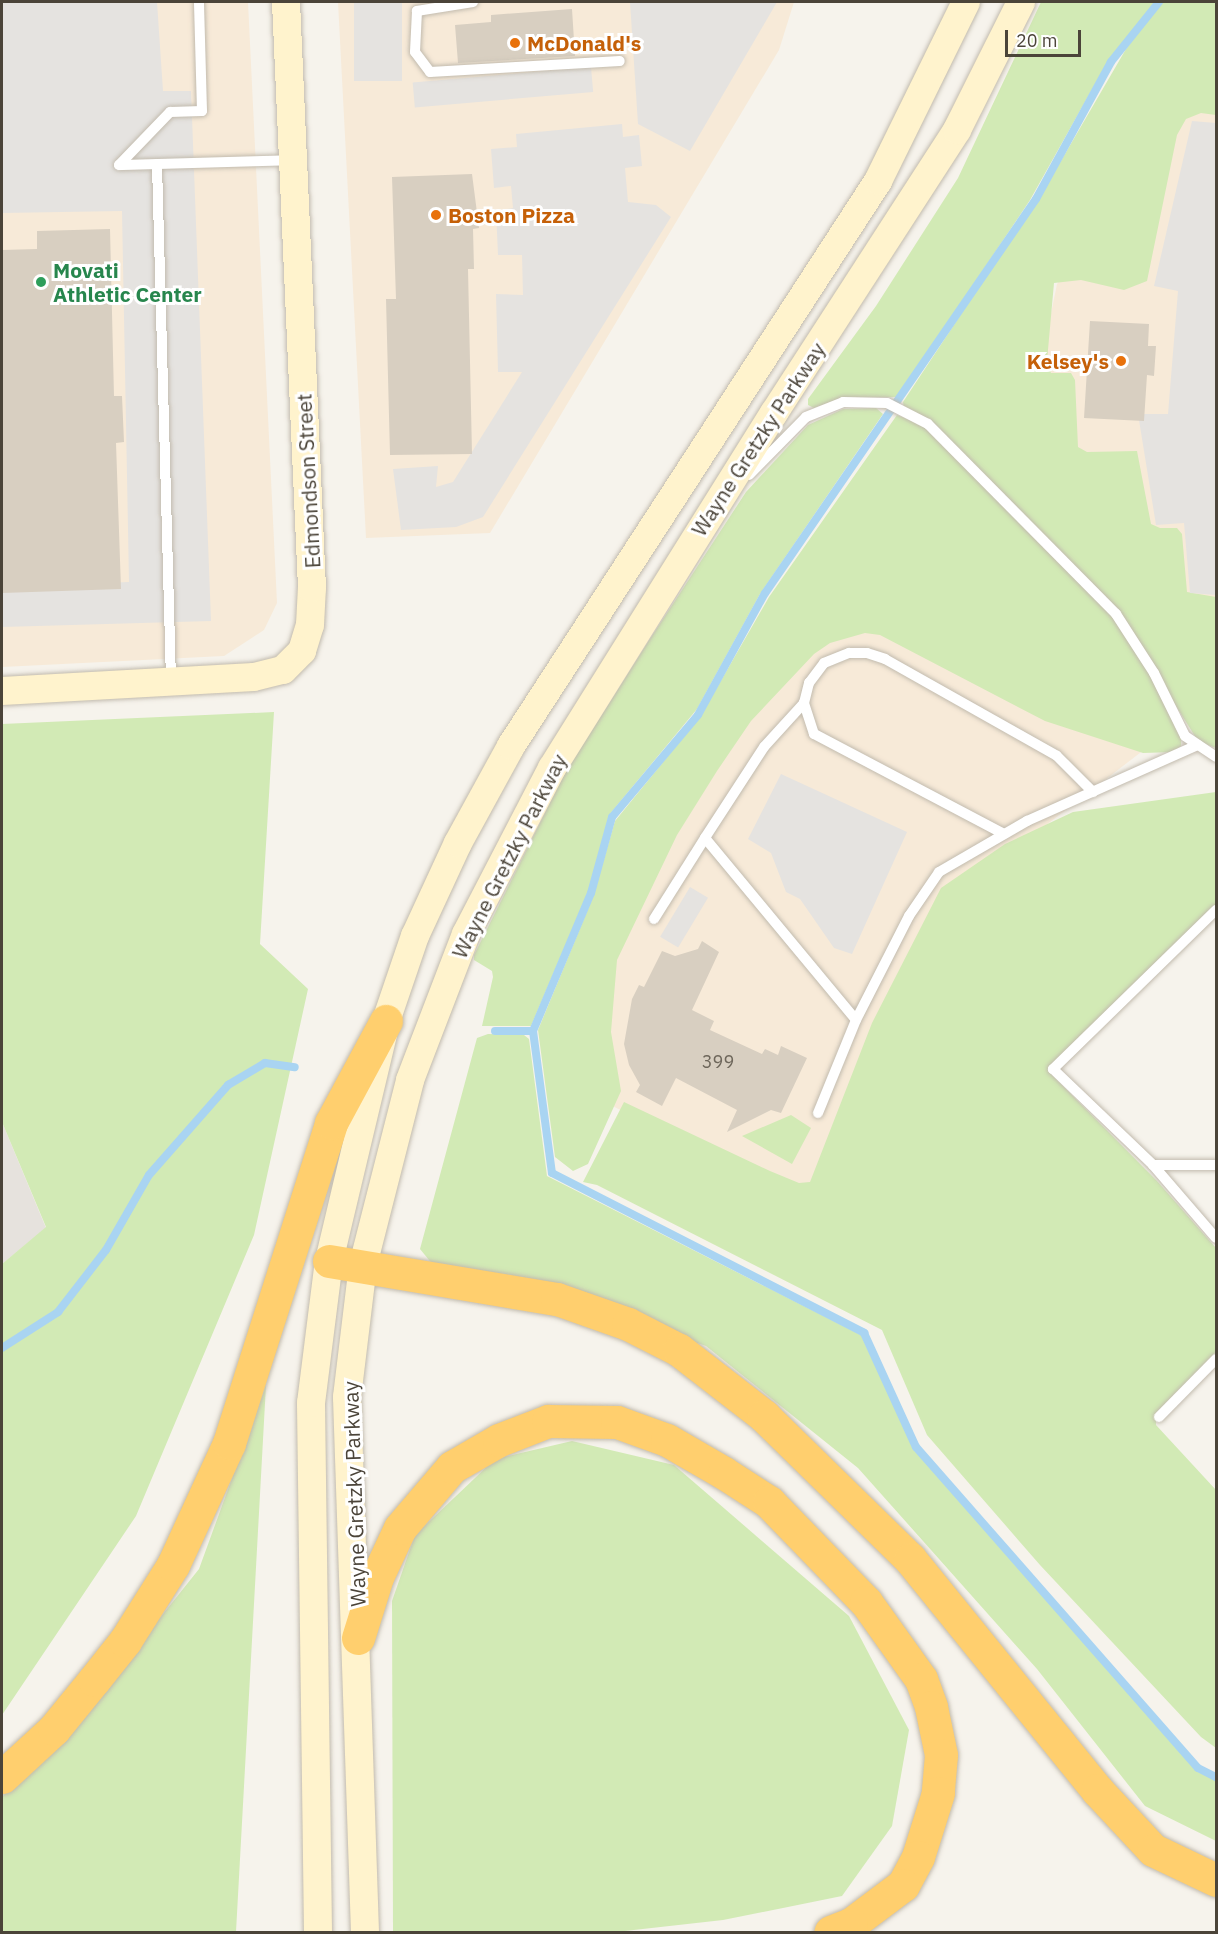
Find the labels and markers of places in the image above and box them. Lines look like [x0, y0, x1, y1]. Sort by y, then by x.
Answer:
place label: McDonald's [527, 30, 641, 56]
marker: McDonald's [508, 36, 522, 50]
place label: Boston Pizza [448, 202, 575, 228]
marker: Boston Pizza [429, 208, 443, 222]
place label: Movati Athletic Center [53, 257, 202, 307]
marker: Movati Athletic Center [34, 275, 48, 289]
place label: Kelsey's [1027, 348, 1109, 374]
marker: Kelsey's [1114, 354, 1128, 368]

